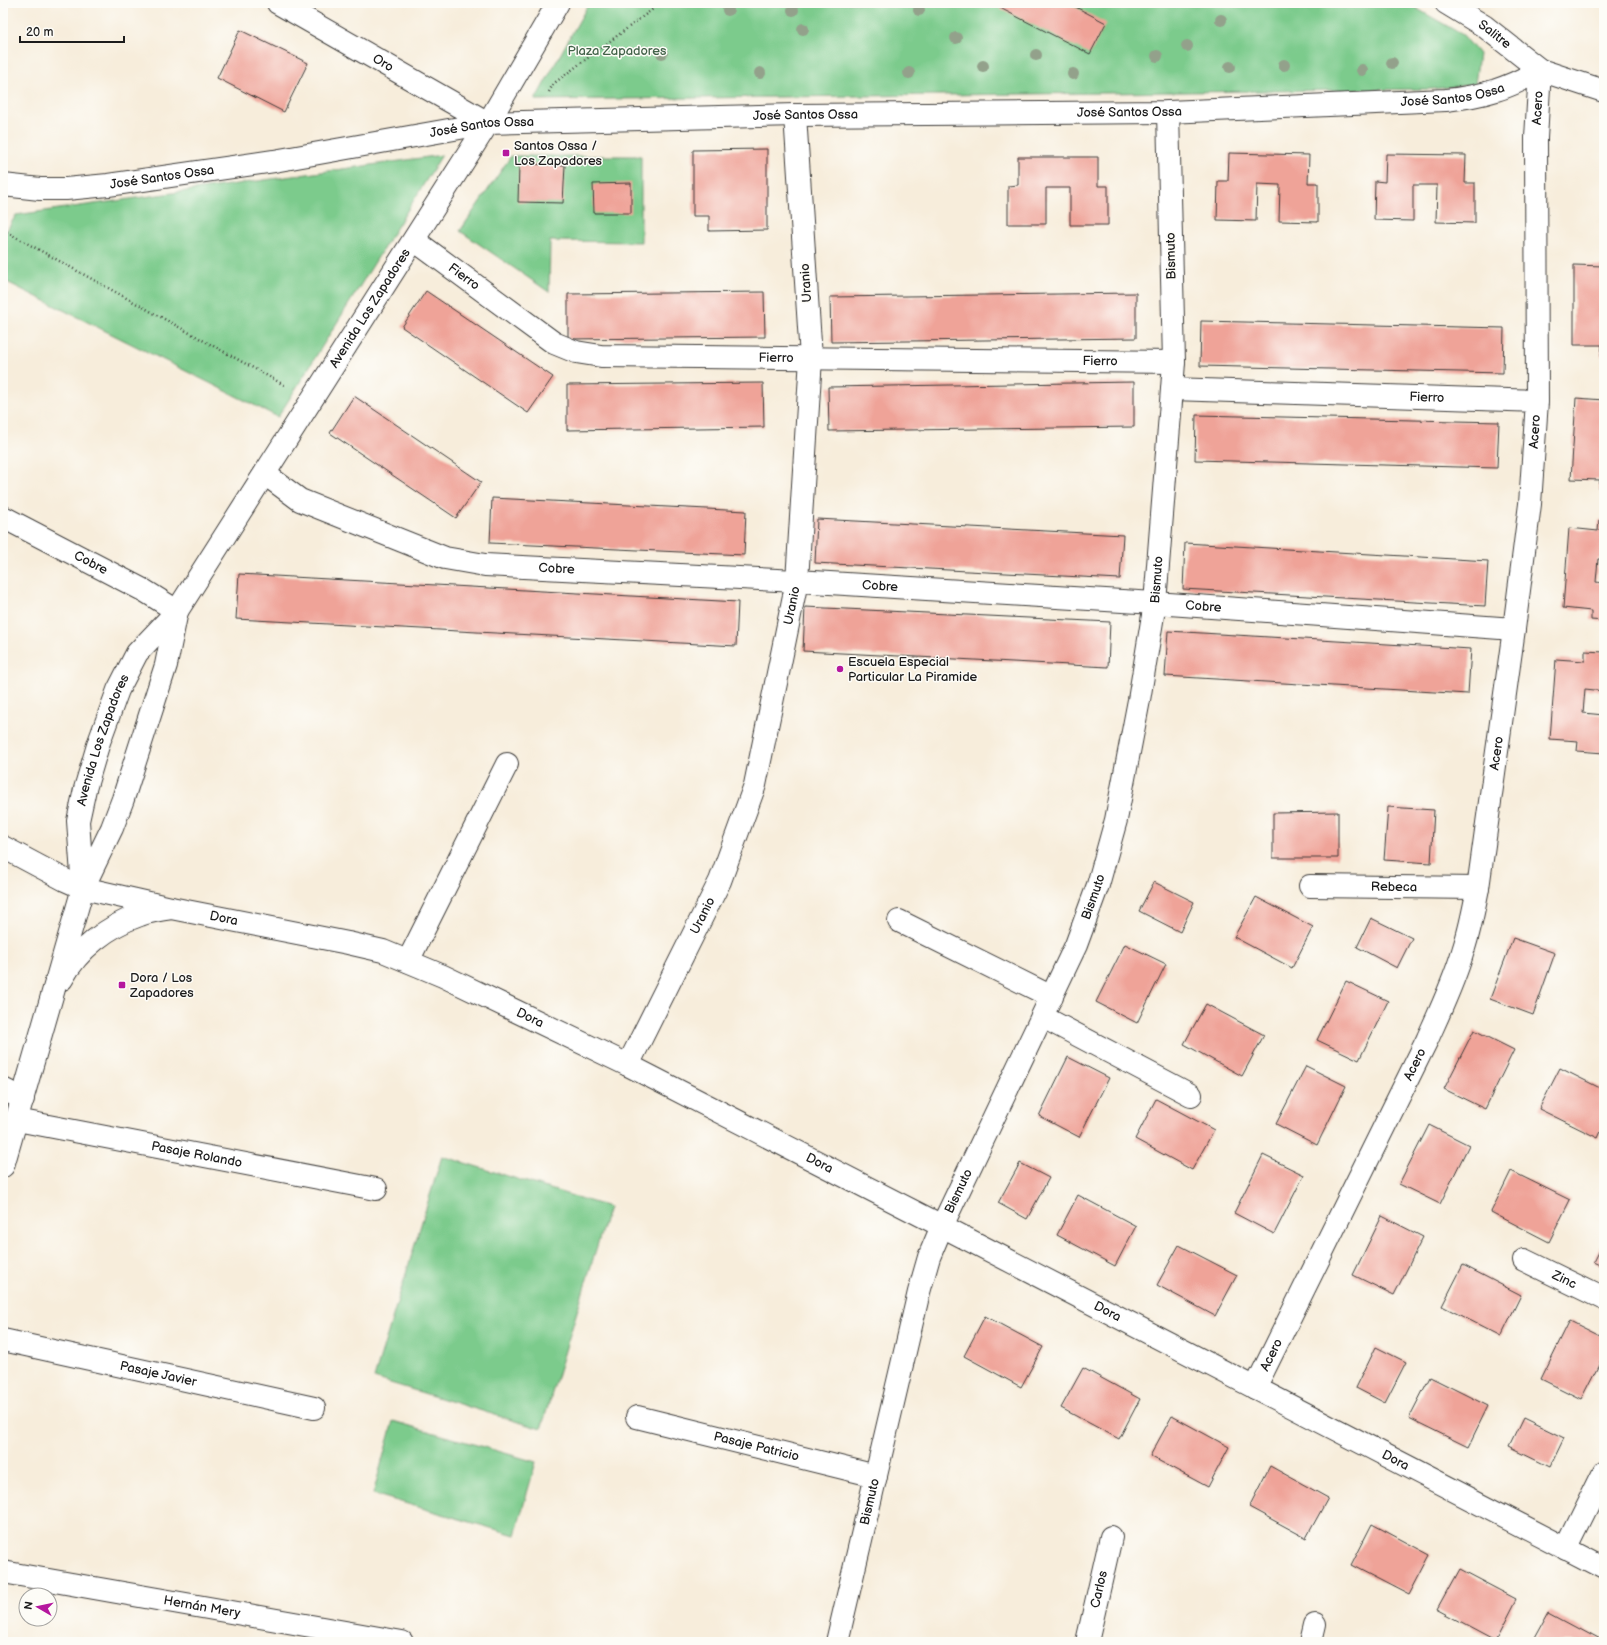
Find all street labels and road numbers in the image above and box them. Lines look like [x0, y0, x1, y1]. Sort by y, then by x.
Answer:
street label: Salitre [1476, 17, 1515, 52]
street label: Oro [370, 51, 396, 75]
street label: José Santos Ossa [1400, 80, 1507, 110]
street label: Acero [1529, 90, 1547, 125]
street label: José Santos Ossa [1077, 103, 1182, 121]
street label: José Santos Ossa [753, 106, 858, 124]
street label: José Santos Ossa [428, 114, 534, 141]
street label: José Santos Ossa [109, 162, 215, 193]
street label: Bismuto [1163, 232, 1179, 280]
street label: Avenida Los Zapadores [326, 245, 414, 371]
street label: Fierro [445, 260, 483, 294]
street label: Uranio [797, 263, 815, 303]
street label: Fierro [758, 350, 794, 366]
street label: Fierro [1082, 353, 1118, 369]
street label: Fierro [1409, 389, 1445, 406]
street label: Acero [1526, 414, 1544, 449]
street label: Cobre [71, 547, 111, 578]
street label: Bismuto [1147, 556, 1167, 604]
street label: Cobre [538, 560, 575, 578]
street label: Cobre [862, 577, 899, 595]
street label: Uranio [780, 585, 804, 626]
street label: Cobre [1185, 597, 1222, 616]
street label: Avenida Los Zapadores [74, 671, 133, 807]
street label: Acero [1486, 735, 1507, 771]
street label: Bismuto [1078, 872, 1109, 922]
street label: Rebeca [1371, 879, 1417, 895]
street label: Uranio [687, 895, 719, 937]
street label: Dora [208, 908, 239, 929]
street label: Dora [514, 1004, 546, 1031]
street label: Acero [1400, 1046, 1430, 1083]
street label: Pasaje Rolando [150, 1138, 243, 1171]
street label: Dora [803, 1150, 836, 1177]
street label: Bismuto [941, 1166, 976, 1216]
street label: Zinc [1549, 1267, 1579, 1292]
street label: Dora [1091, 1298, 1124, 1325]
street label: Acero [1257, 1336, 1286, 1374]
street label: Pasaje Javier [118, 1358, 198, 1390]
street label: Pasaje Patricio [712, 1428, 801, 1465]
street label: Dora [1379, 1447, 1412, 1474]
street label: Bismuto [857, 1477, 883, 1527]
street label: Carlos [1087, 1569, 1111, 1610]
street label: Hernán Mery [162, 1592, 242, 1622]

